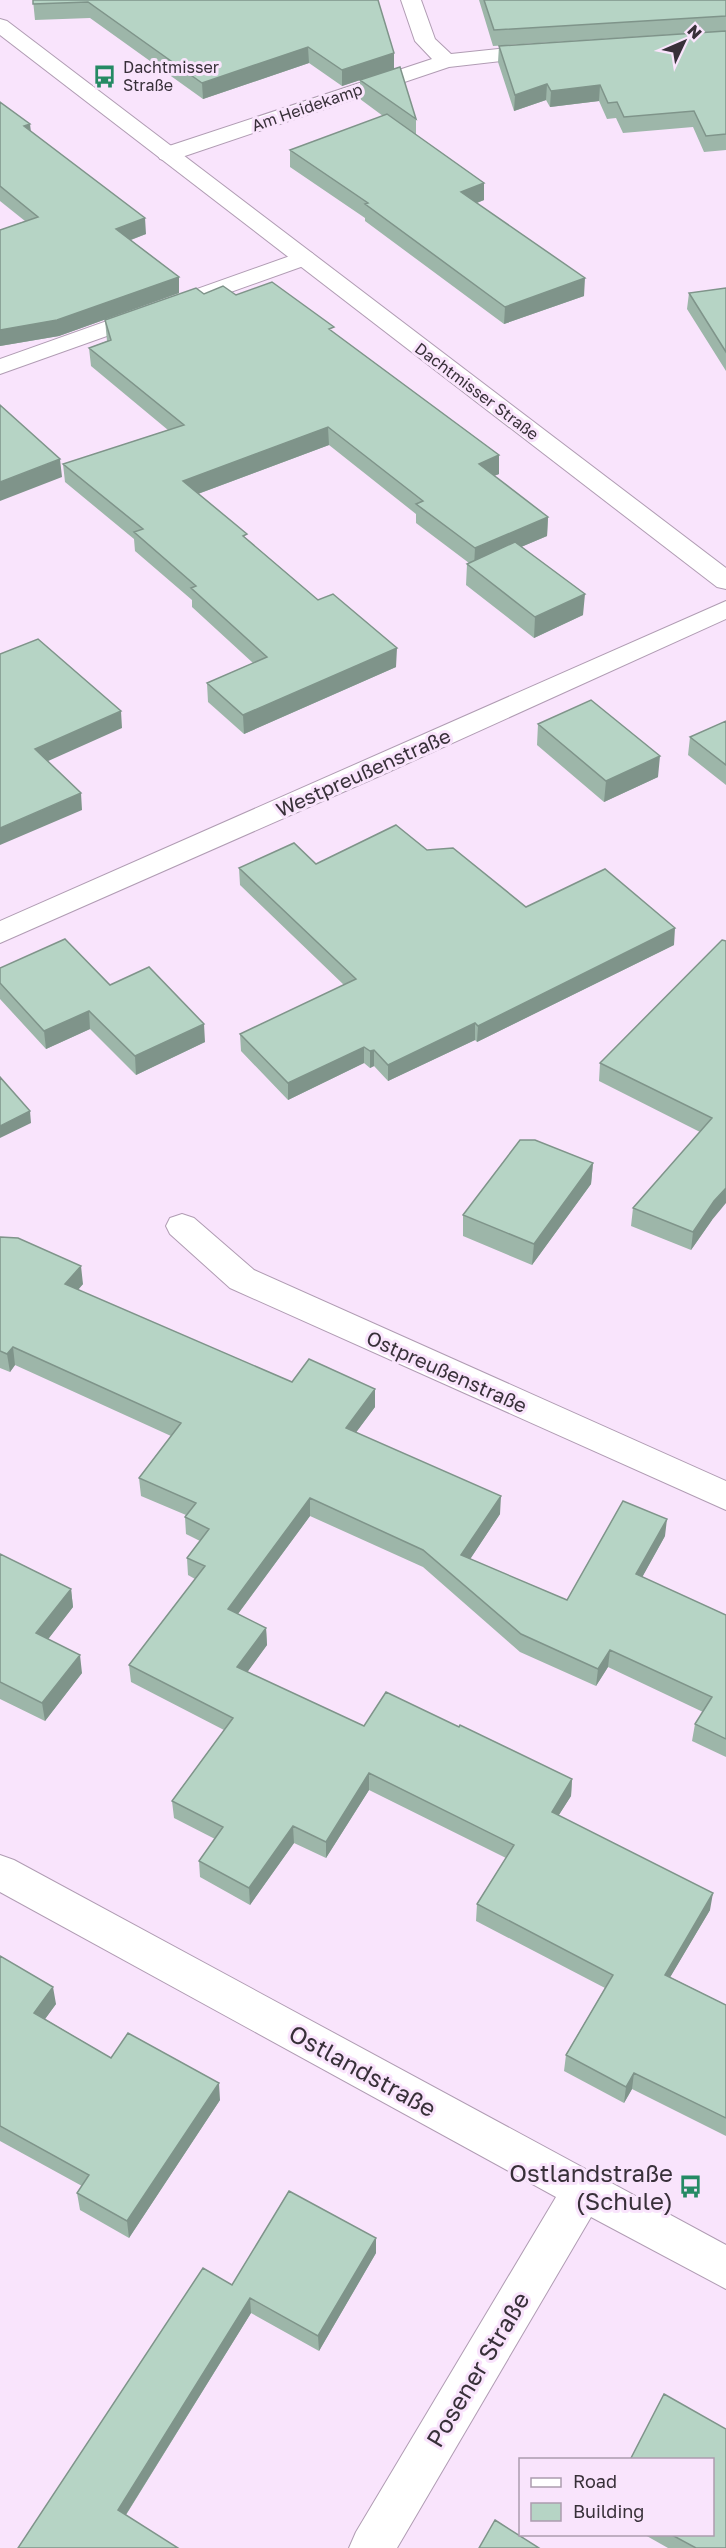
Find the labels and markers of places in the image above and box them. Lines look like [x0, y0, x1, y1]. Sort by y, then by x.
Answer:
place label: Dachtmisser Straße [123, 57, 219, 95]
bus stop icon: Dachtmisser Straße [92, 63, 118, 89]
place label: Ostlandstraße (Schule) [509, 2158, 673, 2215]
bus stop icon: Ostlandstraße (Schule) [678, 2173, 704, 2199]

